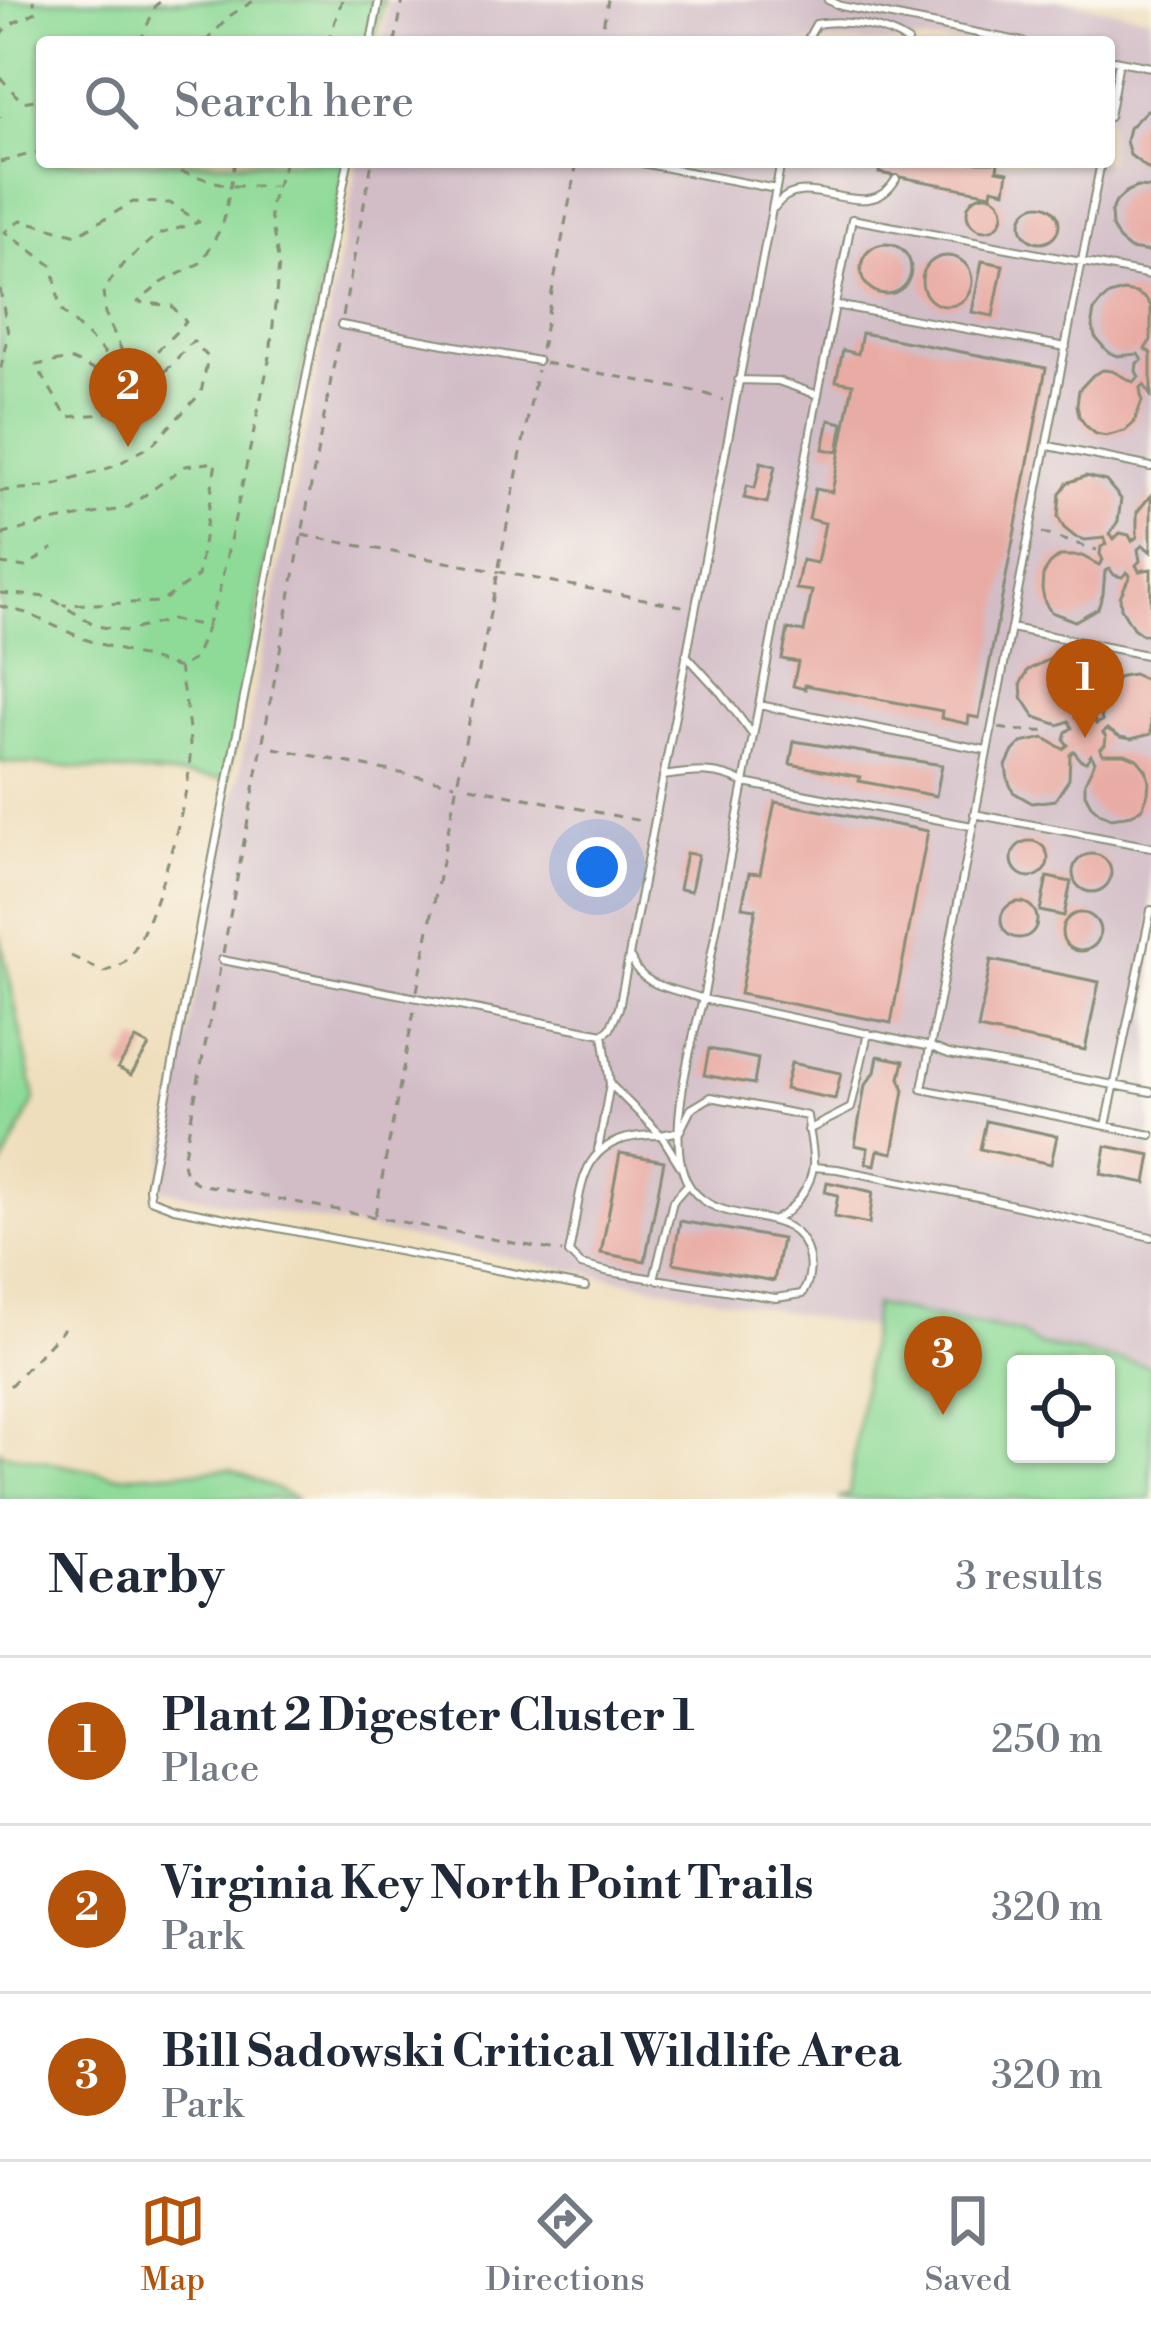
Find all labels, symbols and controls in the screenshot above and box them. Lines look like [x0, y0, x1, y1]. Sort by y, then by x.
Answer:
search box [36, 36, 1115, 168]
icon: search [78, 69, 144, 135]
text: Search here [174, 74, 414, 131]
pin: 2 [89, 348, 167, 447]
pin: 1 [1046, 639, 1124, 738]
your location [567, 837, 627, 897]
pin: 3 [904, 1316, 982, 1415]
map controls [1007, 1355, 1115, 1463]
button: locate [1007, 1355, 1115, 1463]
text: Nearby [48, 1545, 224, 1609]
text: 3 results [955, 1553, 1103, 1602]
text: Plant 2 Digester Cluster 1 [162, 1688, 694, 1745]
text: 1 [78, 1716, 96, 1765]
text: 250 m [991, 1716, 1103, 1765]
text: Place [162, 1745, 259, 1794]
text: Virginia Key North Point Trails [162, 1856, 814, 1913]
text: 2 [75, 1884, 99, 1933]
text: 320 m [991, 1884, 1103, 1933]
text: Park [162, 1913, 243, 1962]
text: Bill Sadowski Critical Wildlife Area [162, 2024, 902, 2081]
text: 3 [75, 2052, 99, 2101]
text: 320 m [991, 2052, 1103, 2101]
text: Park [162, 2081, 243, 2130]
tab: Map [140, 2188, 206, 2301]
tab: Directions [486, 2188, 645, 2301]
tab: Saved [924, 2188, 1011, 2301]

